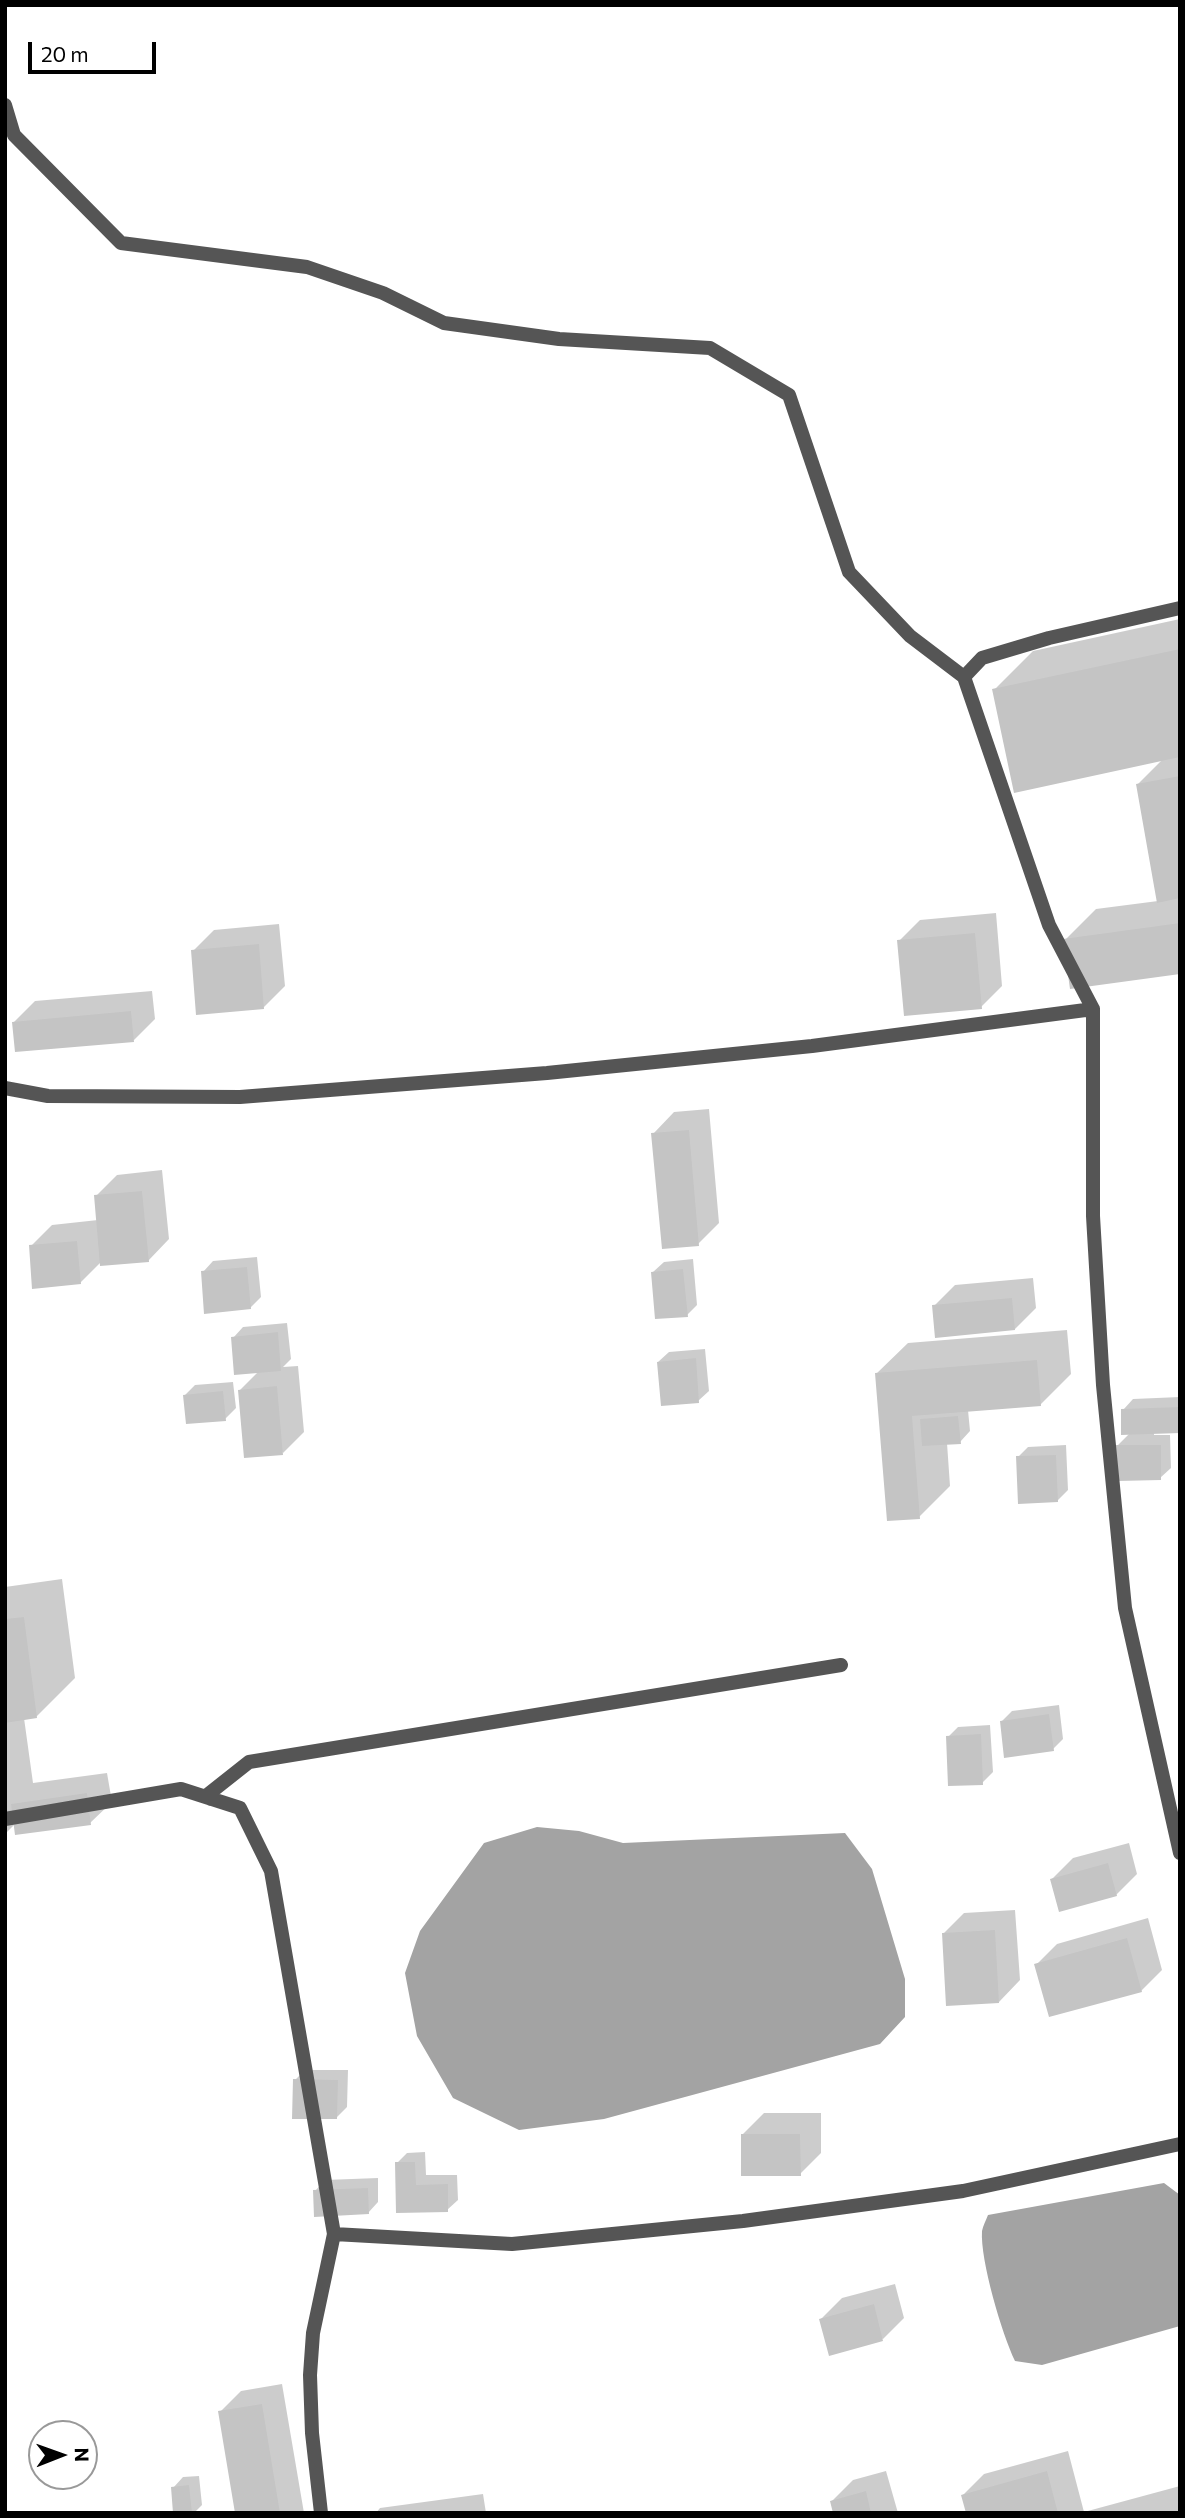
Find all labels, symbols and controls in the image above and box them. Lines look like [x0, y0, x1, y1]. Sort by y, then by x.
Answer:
scale bar [32, 28, 159, 72]
text: 20 m [41, 41, 89, 66]
north arrow [28, 2420, 98, 2490]
text: N [71, 2447, 94, 2462]

